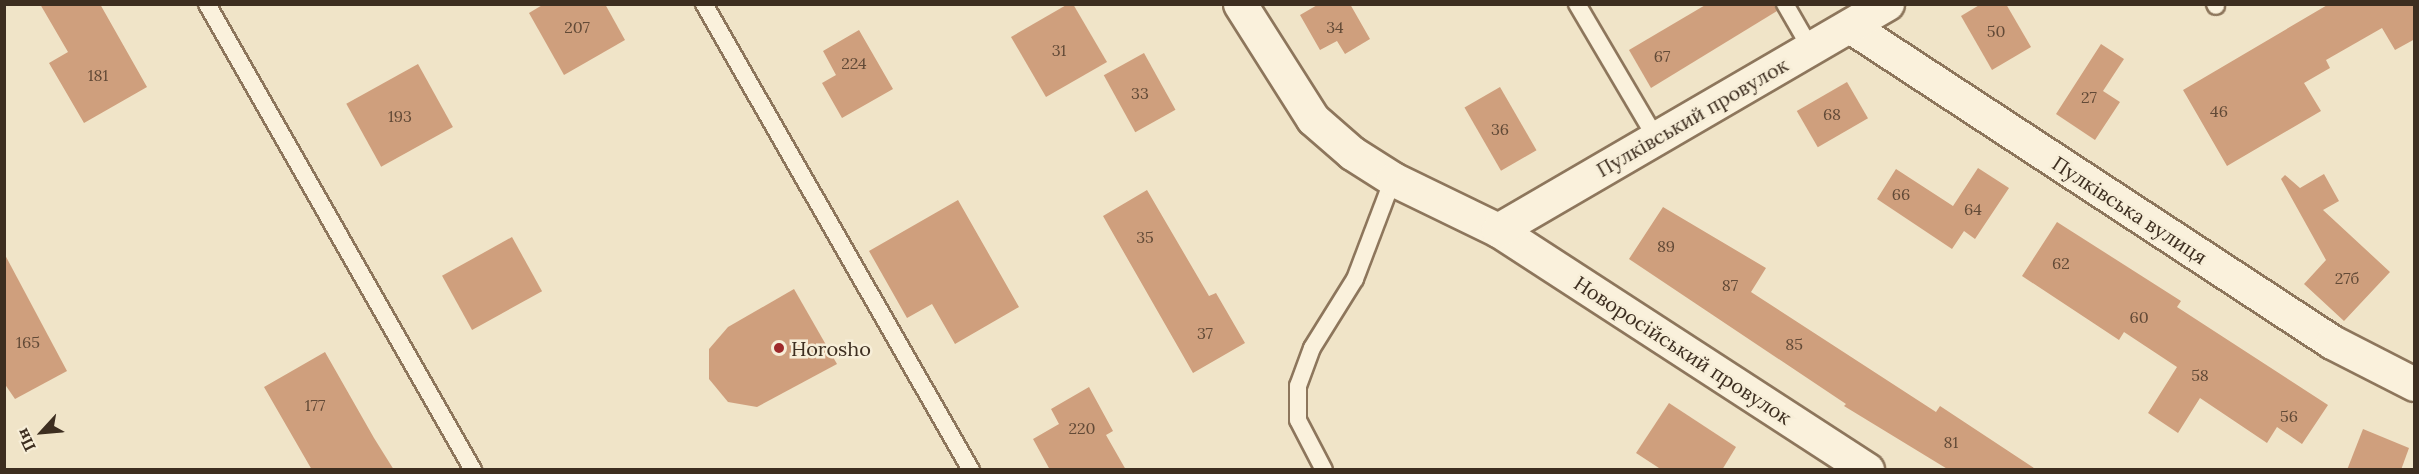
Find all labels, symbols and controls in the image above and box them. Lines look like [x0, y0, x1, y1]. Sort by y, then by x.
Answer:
house number: 207 [564, 17, 590, 37]
house number: 34 [1326, 17, 1344, 37]
house number: 50 [1987, 21, 2005, 41]
house number: 31 [1052, 40, 1066, 60]
house number: 67 [1654, 46, 1670, 66]
street label: Пулківський провулок [1592, 52, 1792, 182]
house number: 224 [841, 53, 867, 73]
house number: 181 [88, 65, 108, 85]
house number: 33 [1131, 83, 1149, 103]
house number: 27 [2081, 87, 2097, 107]
house number: 46 [2210, 101, 2228, 121]
house number: 68 [1823, 104, 1841, 124]
house number: 193 [388, 106, 412, 126]
house number: 36 [1491, 119, 1509, 139]
street label: Пулківська вулиця [2048, 151, 2212, 269]
house number: 66 [1892, 184, 1910, 204]
house number: 64 [1964, 199, 1982, 219]
house number: 35 [1136, 227, 1154, 247]
house number: 89 [1657, 236, 1675, 256]
house number: 62 [2052, 253, 2070, 273]
house number: 27б [2335, 268, 2359, 288]
street label: Новоросійський провулок [1570, 271, 1796, 429]
house number: 87 [1722, 275, 1738, 295]
house number: 60 [2129, 307, 2149, 327]
house number: 37 [1197, 323, 1213, 343]
house number: 165 [16, 332, 40, 352]
house number: 85 [1785, 334, 1803, 354]
place label: Horosho [791, 336, 871, 360]
marker: Horosho [772, 341, 786, 355]
house number: 58 [2191, 365, 2209, 385]
house number: 177 [305, 395, 325, 415]
north arrow [12, 402, 72, 462]
house number: 56 [2280, 406, 2298, 426]
house number: 220 [1068, 418, 1096, 438]
text: Пн [12, 425, 40, 455]
house number: 81 [1944, 432, 1958, 452]

